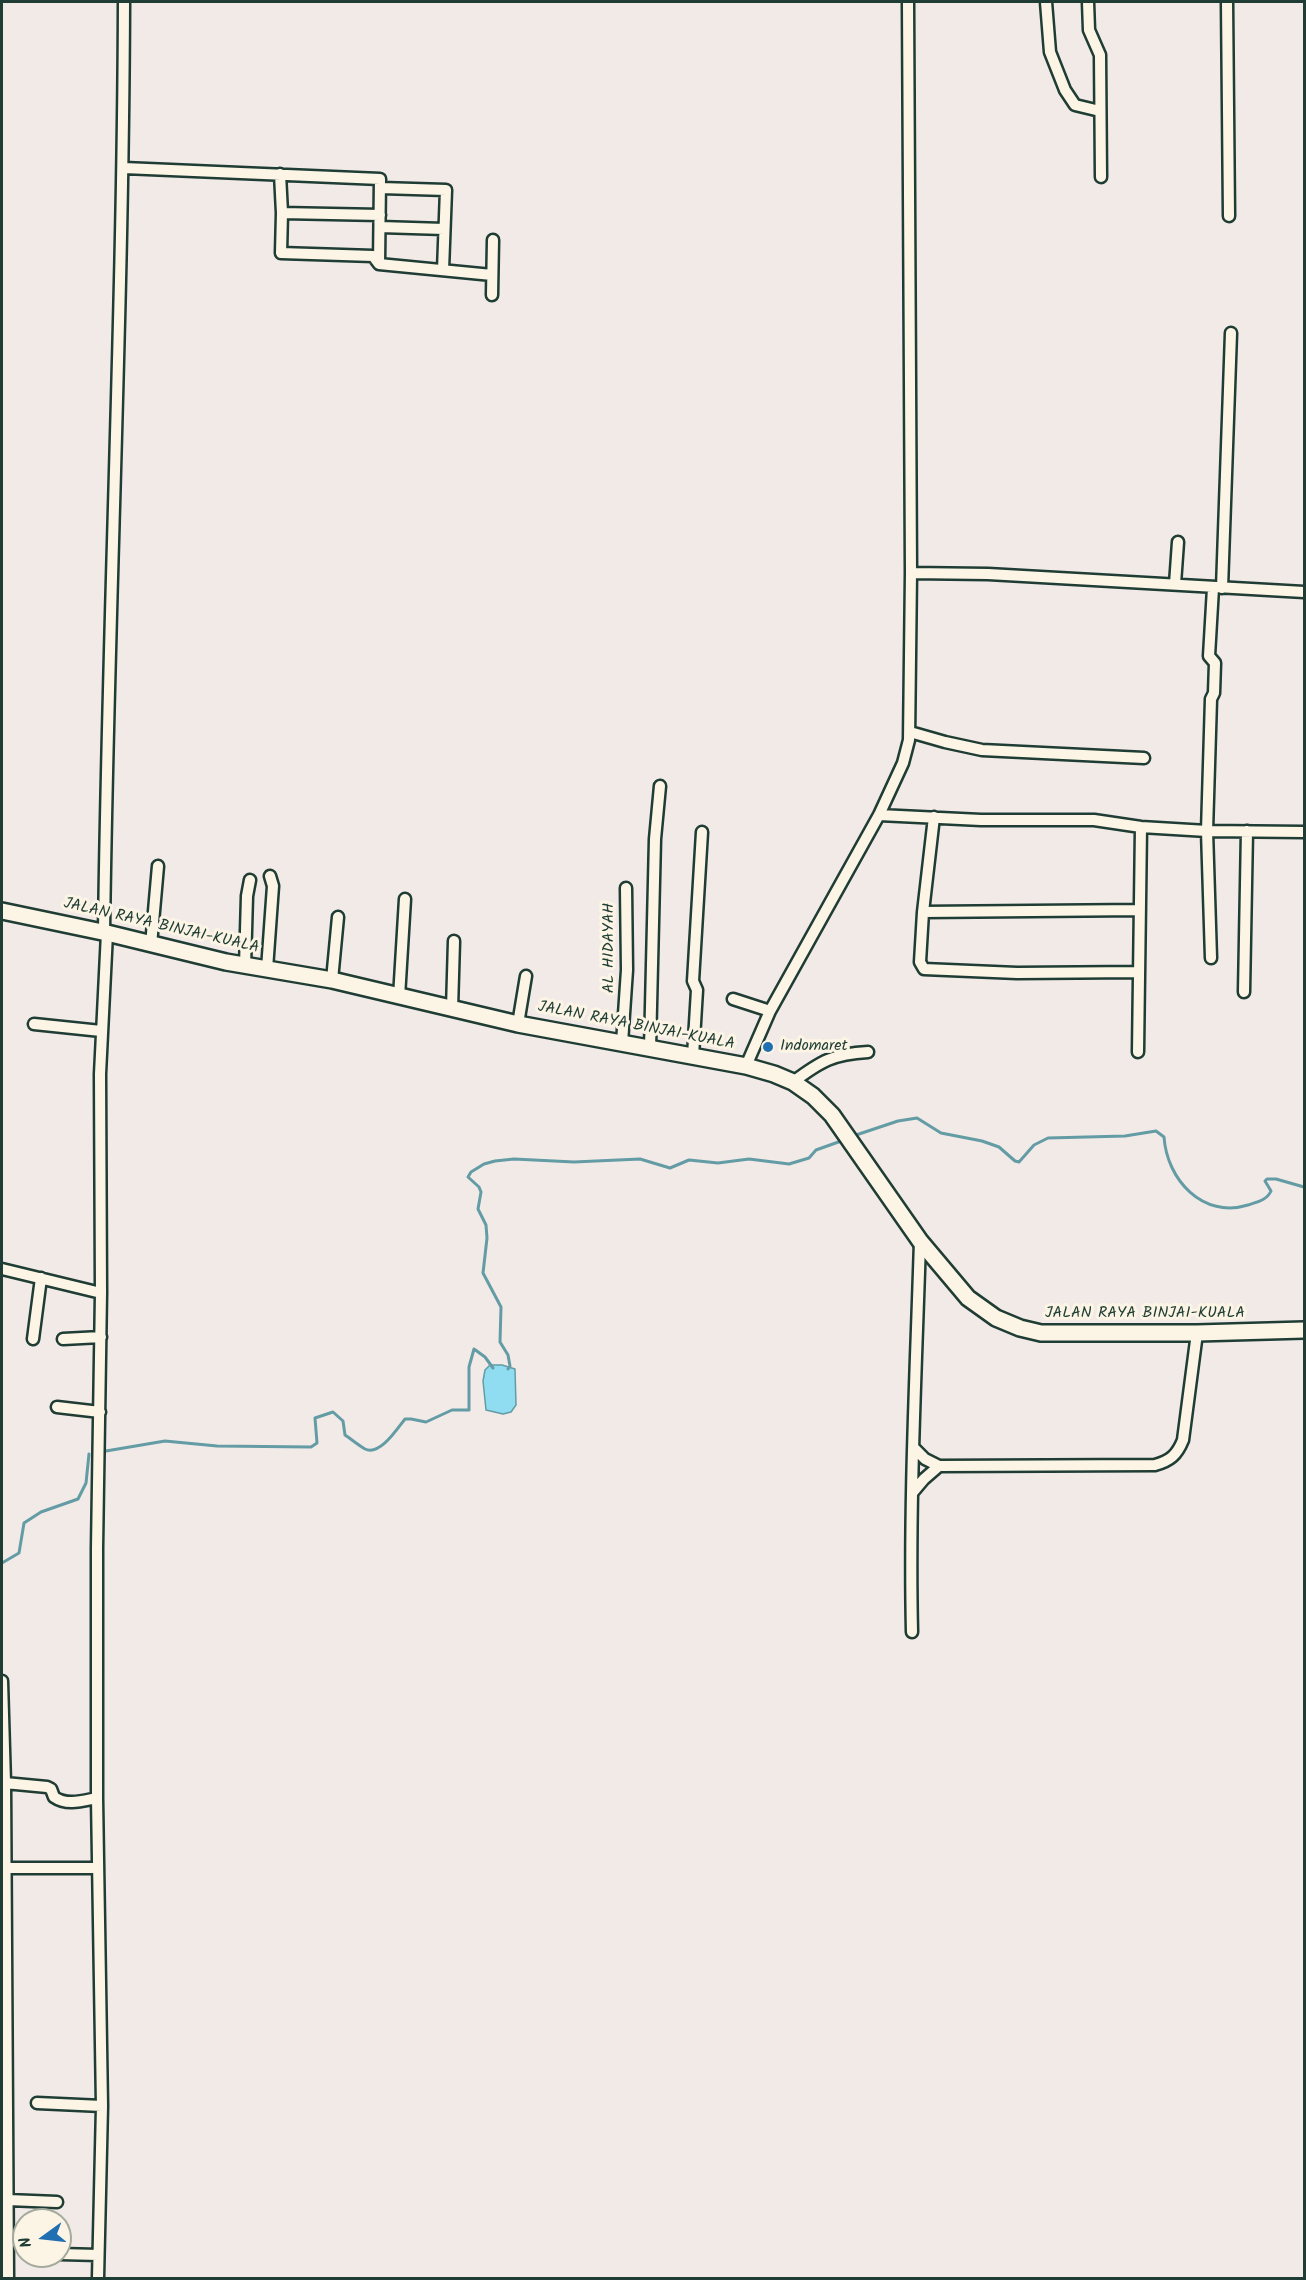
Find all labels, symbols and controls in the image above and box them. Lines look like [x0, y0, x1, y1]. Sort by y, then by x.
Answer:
street label: JALAN RAYA BINJAI-KUALA [61, 895, 261, 959]
street label: AL HIDAYAH [600, 903, 620, 993]
street label: JALAN RAYA BINJAI-KUALA [536, 998, 736, 1056]
place label: Indomaret [780, 1037, 848, 1057]
marker: Indomaret [761, 1040, 775, 1054]
street label: JALAN RAYA BINJAI-KUALA [1045, 1304, 1245, 1324]
north arrow [12, 2208, 72, 2268]
text: N [13, 2234, 39, 2250]

